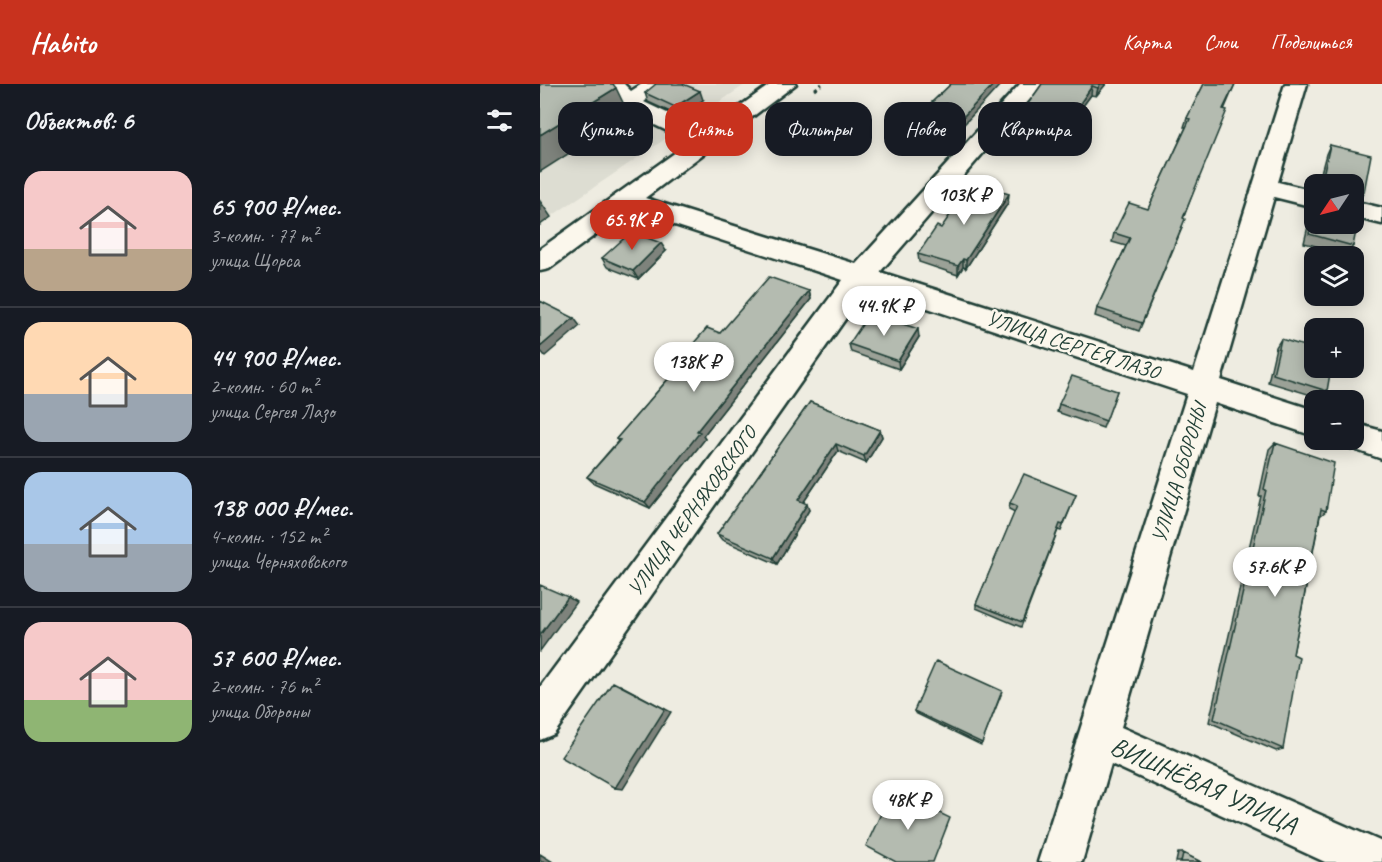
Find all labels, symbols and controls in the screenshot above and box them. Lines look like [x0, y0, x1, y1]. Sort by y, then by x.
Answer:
text: Habito [30, 25, 96, 60]
text: Карта [1123, 29, 1171, 55]
text: Слои [1204, 29, 1238, 55]
text: Поделиться [1271, 29, 1352, 55]
chip: Купить [558, 102, 653, 156]
chip: Снять [665, 102, 753, 156]
chip: Фильтры [765, 102, 872, 156]
chip: Новое [884, 102, 966, 156]
chip: Квартира [978, 102, 1092, 156]
text: Объектов: 6 [24, 104, 133, 137]
icon: filters [483, 104, 516, 137]
north arrow [1304, 174, 1364, 234]
map controls [1304, 174, 1364, 450]
pin: 103K ₽ [915, 175, 1013, 226]
text: 103K ₽ [938, 182, 990, 207]
text: 65 900 ₽/мес. [210, 190, 341, 223]
icon: home [72, 195, 144, 267]
pin: 65.9K ₽ [577, 200, 687, 251]
text: 65.9K ₽ [604, 207, 660, 232]
text: 3-комн. · 77 m² [210, 223, 318, 248]
button: layers [1304, 246, 1364, 306]
text: улица Щорса [210, 248, 300, 273]
pin: 44.9K ₽ [829, 286, 939, 337]
text: 44.9K ₽ [856, 293, 912, 318]
street label: УЛИЦА СЕРГЕЯ ЛАЗО [983, 305, 1165, 386]
button: + [1304, 318, 1364, 378]
text: 44 900 ₽/мес. [210, 341, 341, 374]
pin: 138K ₽ [645, 342, 743, 393]
icon: home [72, 346, 144, 418]
text: 138K ₽ [668, 349, 720, 374]
text: 2-комн. · 60 m² [210, 374, 318, 399]
button: − [1304, 390, 1364, 450]
street label: УЛИЦА ОБОРОНЫ [1146, 397, 1214, 546]
text: улица Сергея Лазо [210, 399, 335, 424]
street label: УЛИЦА ЧЕРНЯХОВСКОГО [622, 419, 764, 601]
text: 138 000 ₽/мес. [210, 491, 353, 524]
icon: home [72, 496, 144, 568]
text: 4-комн. · 152 m² [210, 524, 327, 549]
pin: 57.6K ₽ [1220, 547, 1330, 598]
text: улица Черняховского [210, 549, 346, 574]
text: 57.6K ₽ [1247, 554, 1303, 579]
text: 57 600 ₽/мес. [210, 641, 341, 674]
icon: home [72, 646, 144, 718]
text: 2-комн. · 76 m² [210, 674, 318, 699]
text: улица Обороны [210, 699, 309, 724]
street label: ВИШНЁВАЯ УЛИЦА [1106, 729, 1303, 841]
pin: 48K ₽ [866, 780, 950, 831]
text: 48K ₽ [886, 787, 930, 812]

